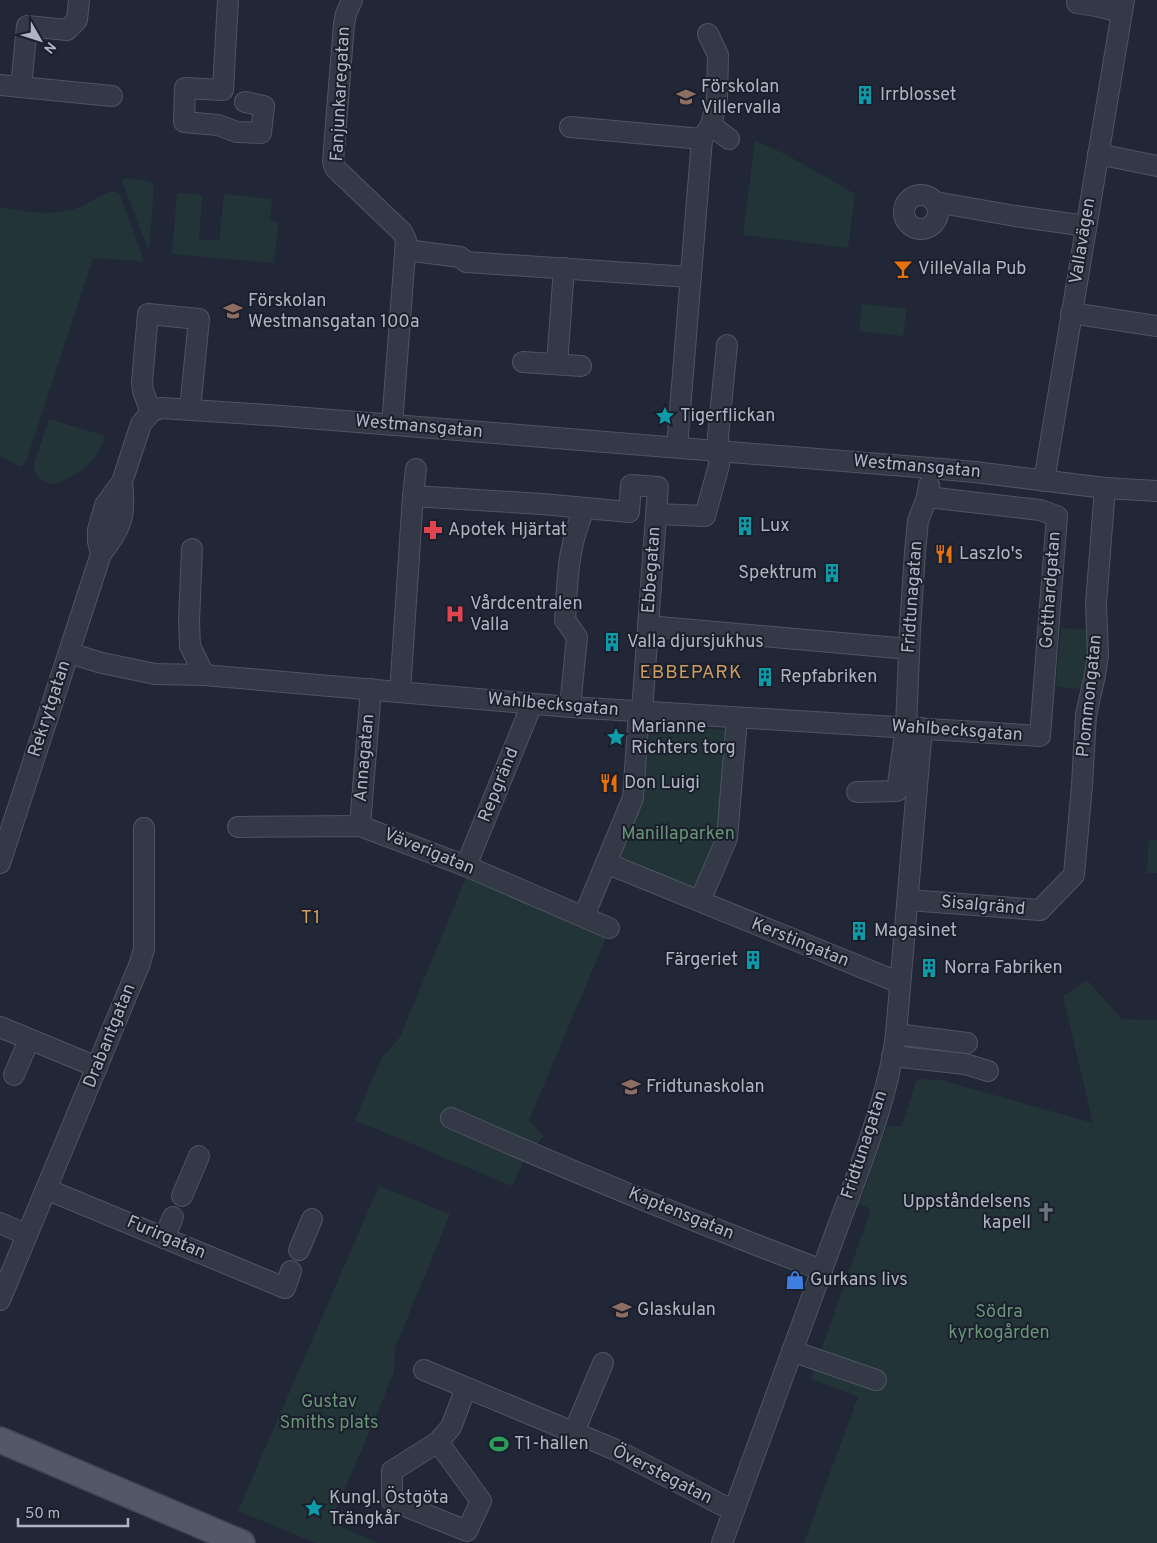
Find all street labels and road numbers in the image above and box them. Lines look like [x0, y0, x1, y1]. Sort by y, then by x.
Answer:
street label: Fanjunkaregatan [326, 26, 356, 162]
street label: Vallavägen [1065, 196, 1101, 286]
street label: Westmansgatan [354, 410, 484, 444]
street label: Westmansgatan [852, 450, 982, 484]
street label: Ebbegatan [637, 526, 667, 614]
street label: Gotthardgatan [1035, 530, 1067, 650]
street label: Fridtunagatan [898, 540, 928, 654]
street label: Plommongatan [1072, 633, 1108, 759]
street label: Rekrytgatan [24, 658, 76, 760]
street label: Wahlbecksgatan [486, 688, 620, 722]
street label: Annagatan [350, 713, 380, 803]
street label: Wahlbecksgatan [890, 715, 1024, 747]
street label: Repgränd [474, 744, 524, 826]
street label: Väverigatan [380, 823, 478, 881]
street label: Sisalgränd [940, 891, 1026, 921]
street label: Kerstingatan [748, 913, 852, 973]
street label: Drabantgatan [79, 980, 141, 1092]
street label: Fridtunagatan [837, 1088, 893, 1202]
street label: Kaptensgatan [625, 1182, 737, 1246]
street label: Furirgatan [123, 1211, 209, 1265]
street label: Överstegatan [608, 1438, 717, 1510]

